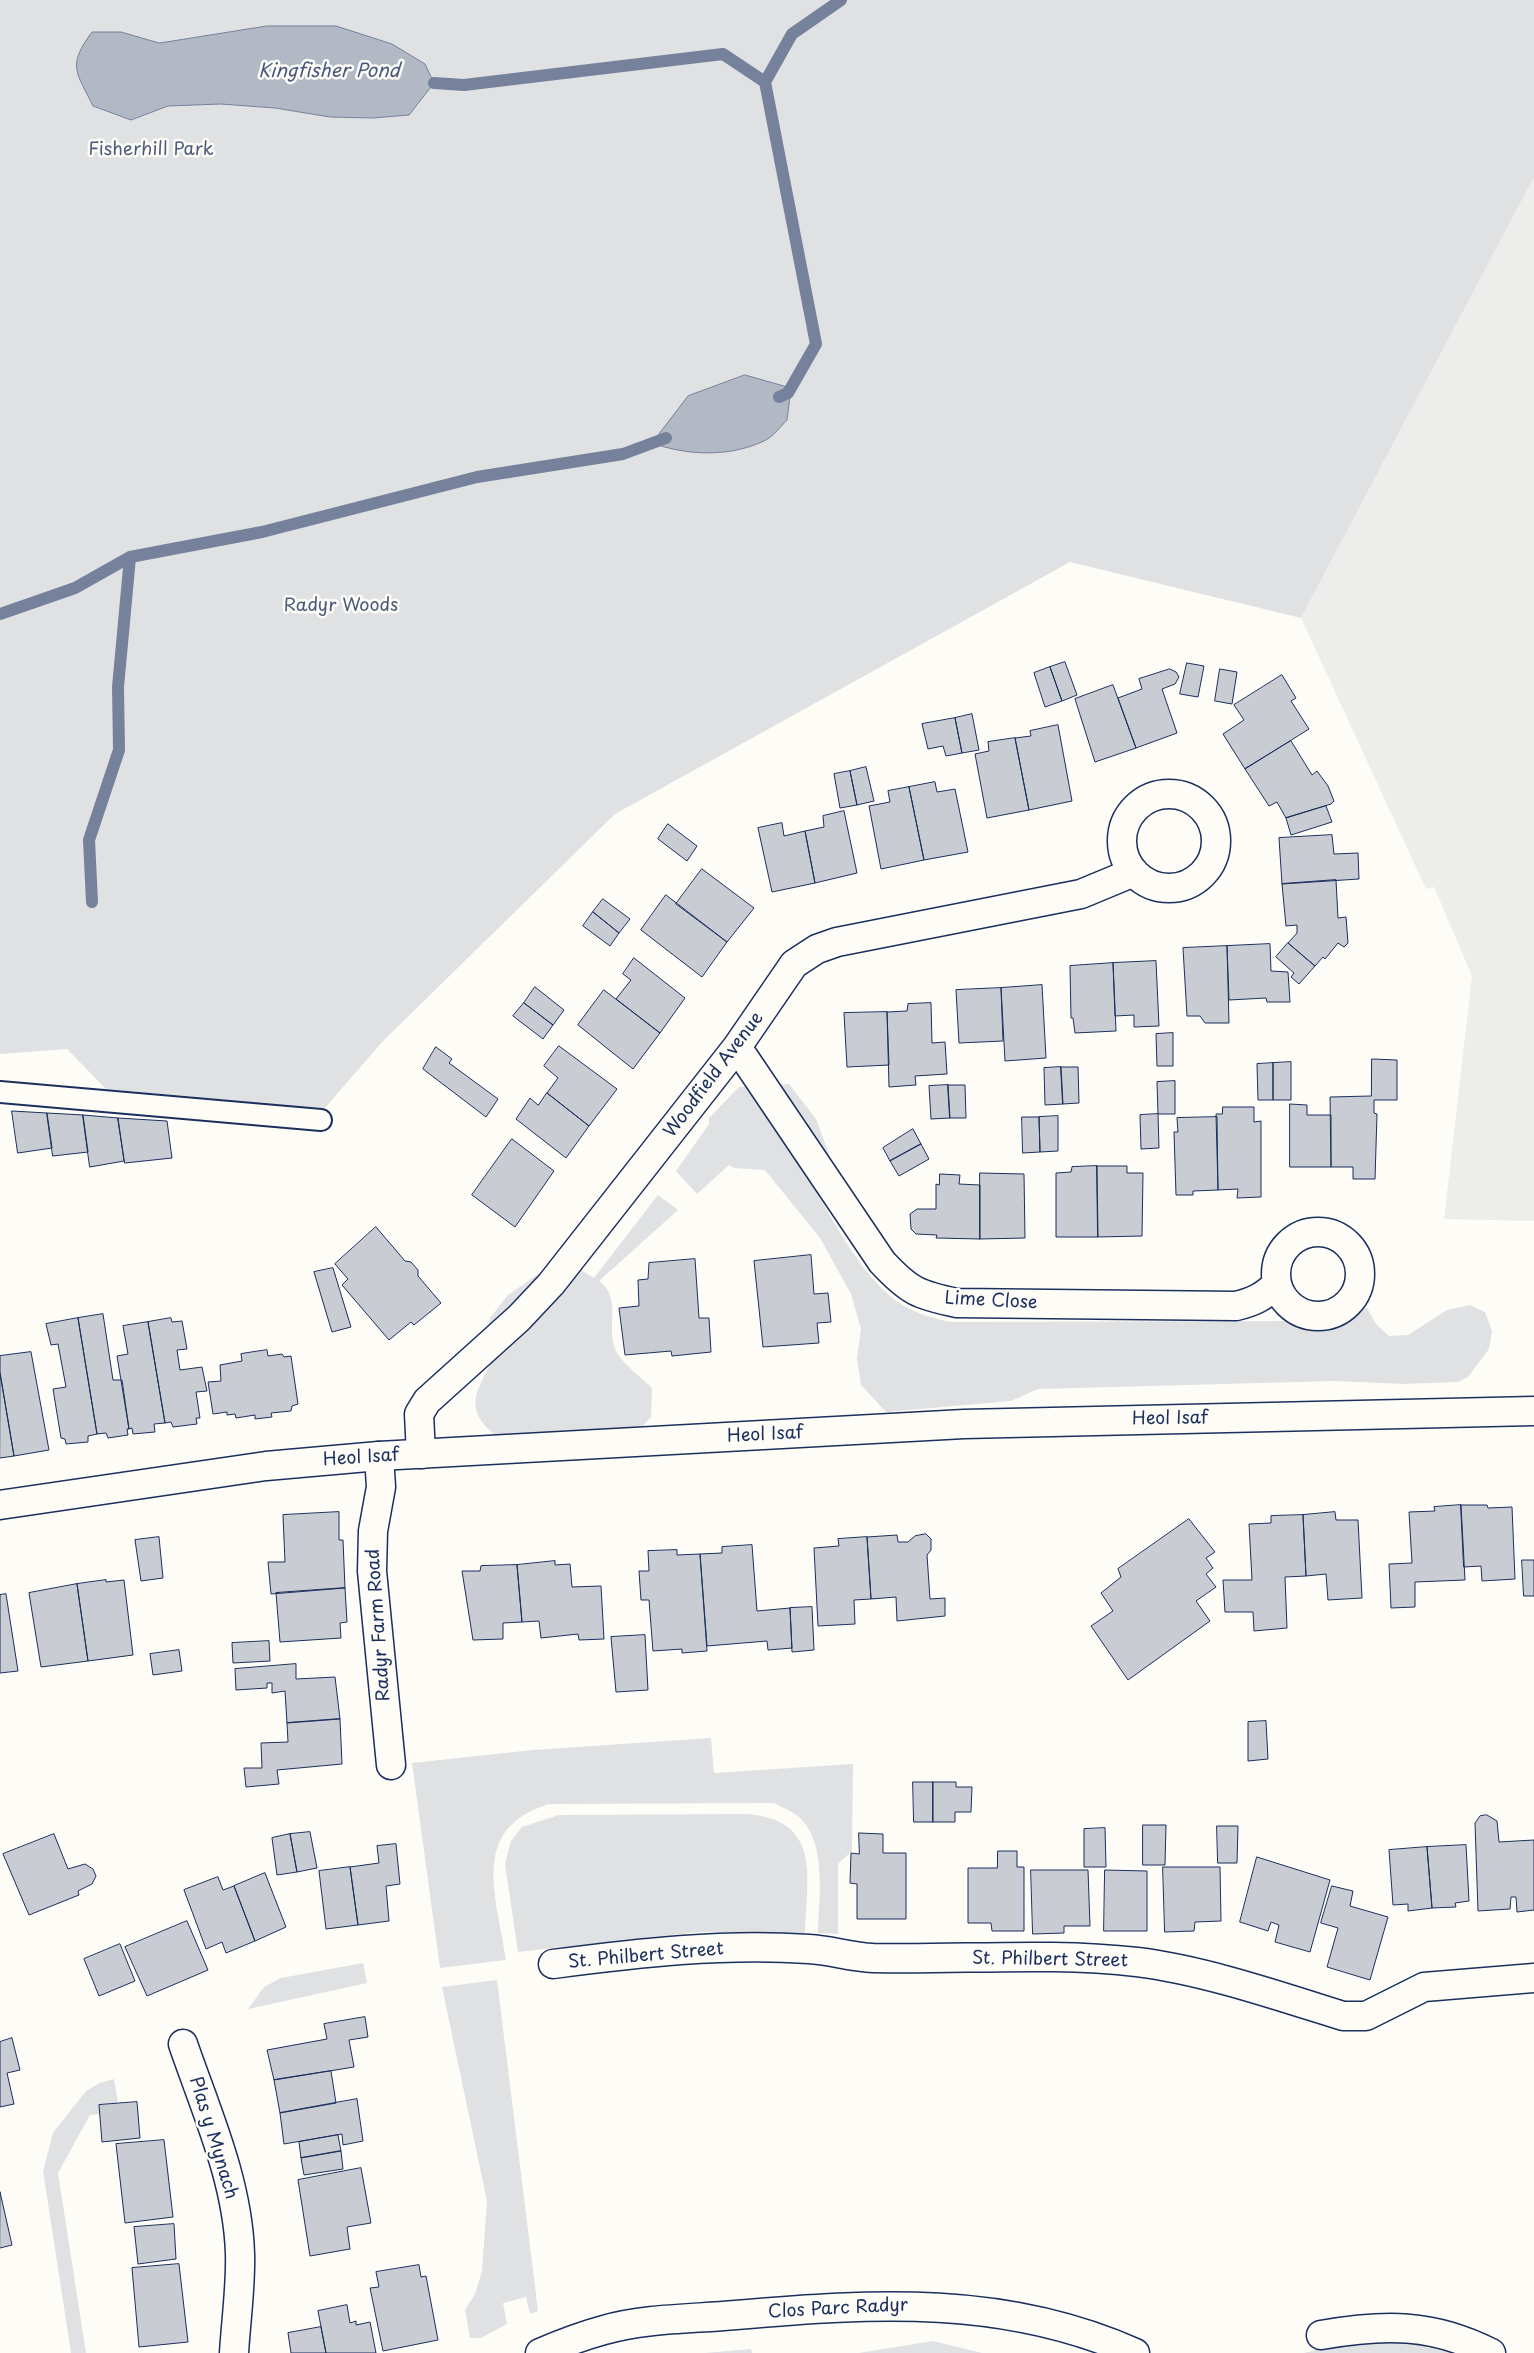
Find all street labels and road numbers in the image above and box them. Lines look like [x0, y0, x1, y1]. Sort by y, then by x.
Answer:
street label: Woodfield Avenue [660, 1008, 768, 1142]
street label: Lime Close [944, 1288, 1038, 1314]
street label: Heol Isaf [1132, 1408, 1208, 1430]
street label: Heol Isaf [726, 1422, 804, 1448]
street label: Heol Isaf [322, 1445, 400, 1471]
street label: Radyr Farm Road [363, 1548, 395, 1702]
street label: St. Philbert Street [567, 1938, 725, 1974]
street label: St. Philbert Street [972, 1948, 1128, 1972]
street label: Plas y Mynach [184, 2074, 242, 2202]
street label: Clos Parc Radyr [767, 2295, 909, 2323]

